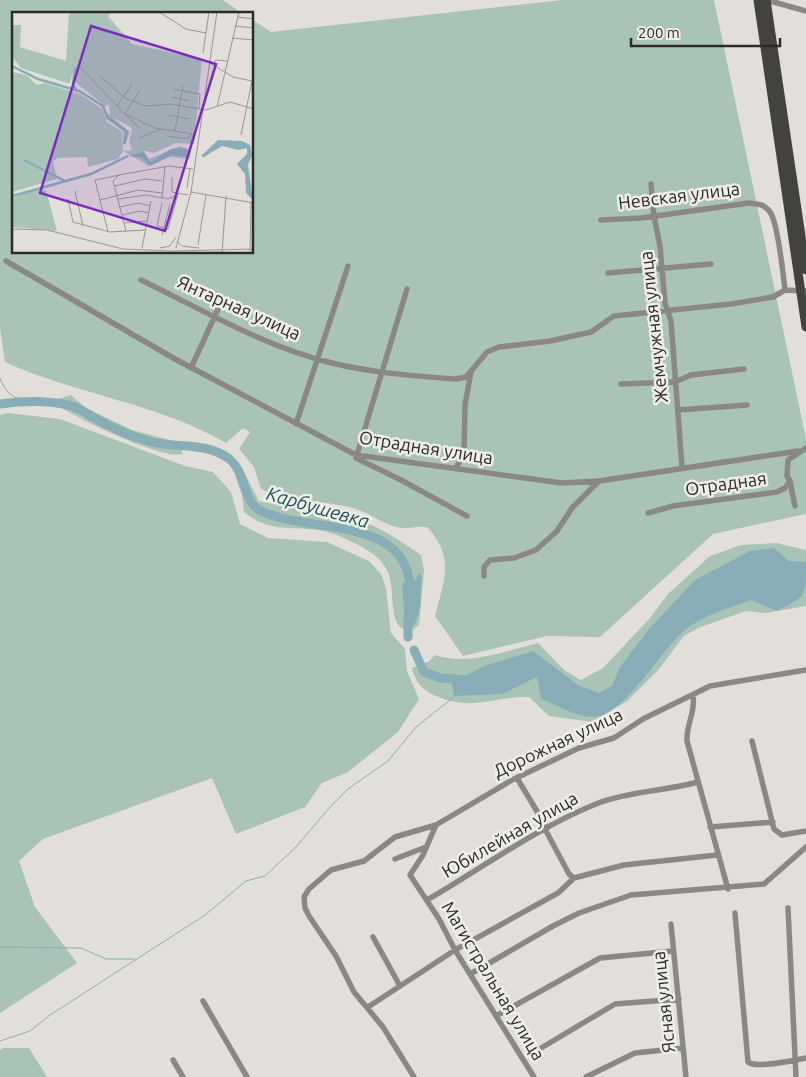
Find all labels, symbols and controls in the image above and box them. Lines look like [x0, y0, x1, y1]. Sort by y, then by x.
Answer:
inset map [12, 12, 254, 254]
scale bar [631, 15, 780, 47]
text: 200 m [638, 24, 680, 41]
street label: Невская улица [617, 178, 741, 212]
street label: Жемчужная улица [635, 250, 671, 404]
street label: Янтарная улица [175, 271, 304, 343]
street label: Отрадная улица [358, 427, 494, 467]
street label: Отрадная [684, 467, 768, 499]
water label: Карбушевка [264, 482, 372, 532]
street label: Дорожная улица [490, 703, 625, 781]
street label: Юбилейная улица [438, 787, 581, 881]
street label: Магистральная улица [438, 897, 549, 1064]
street label: Ясная улица [648, 950, 678, 1054]

